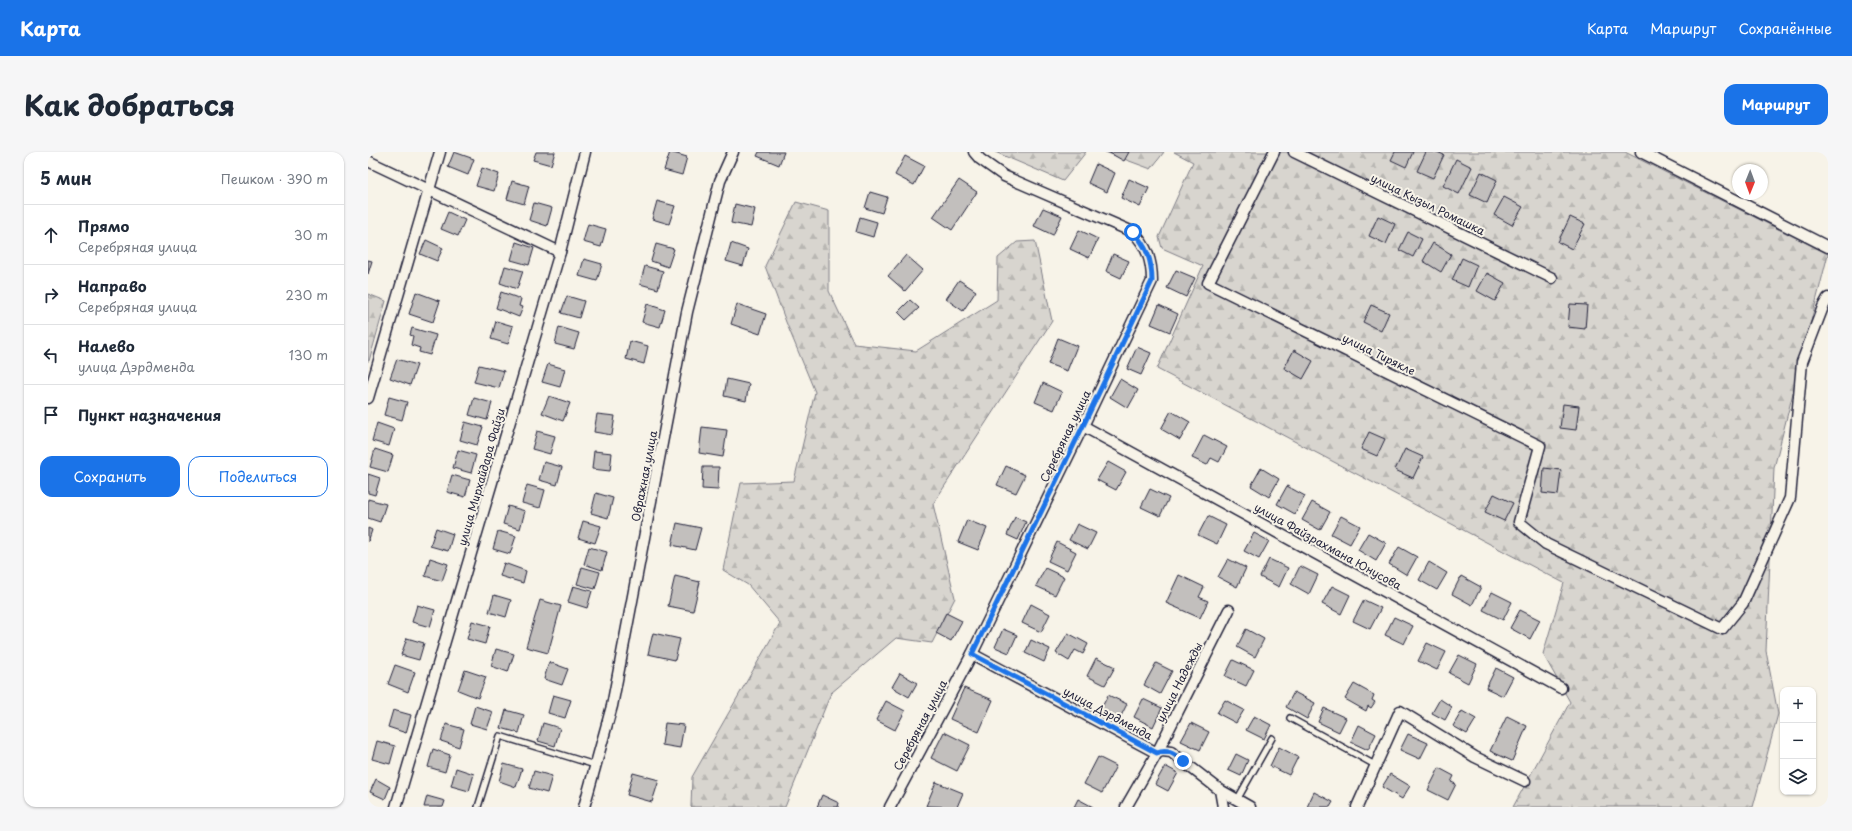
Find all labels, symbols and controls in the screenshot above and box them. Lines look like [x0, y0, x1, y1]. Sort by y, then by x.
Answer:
text: Карта [20, 14, 81, 42]
text: Карта [1587, 18, 1628, 39]
text: Маршрут [1650, 18, 1716, 39]
text: Сохранённые [1738, 18, 1832, 39]
text: Как добраться [24, 83, 235, 126]
button: Маршрут [1724, 84, 1828, 125]
north arrow [1732, 164, 1768, 200]
text: 5 мин [40, 165, 92, 191]
text: Пешком · 390 m [221, 169, 328, 188]
street label: улица Кызыл Ромашка [1368, 169, 1488, 239]
text: Прямо [78, 214, 129, 237]
route start [1124, 223, 1142, 241]
icon: ahead [40, 224, 62, 246]
text: 30 m [294, 225, 328, 244]
text: Серебряная улица [78, 237, 197, 256]
text: Направо [78, 274, 147, 297]
icon: right [40, 284, 62, 306]
text: 230 m [286, 285, 328, 304]
text: Серебряная улица [78, 297, 197, 316]
street label: улица Тирякле [1340, 329, 1419, 379]
text: Налево [78, 334, 135, 357]
icon: left [40, 344, 62, 366]
text: 130 m [289, 345, 328, 364]
text: улица Дэрдменда [78, 357, 195, 376]
street label: Серебряная улица [1035, 387, 1095, 485]
text: Пункт назначения [78, 403, 221, 426]
icon: arrive [40, 404, 62, 426]
street label: улица Мирхайдара Файзи [453, 406, 509, 548]
street label: Овражная улица [627, 429, 661, 523]
button: Сохранить [40, 456, 180, 497]
button: Поделиться [188, 456, 328, 497]
street label: улица Файзрахмана Юнусова [1251, 498, 1405, 594]
street label: улица Надежды [1152, 639, 1207, 725]
street label: Серебряная улица [889, 677, 951, 773]
street label: улица Дэрдменда [1060, 682, 1156, 744]
map controls [1780, 687, 1816, 795]
button: + [1780, 687, 1816, 723]
button: − [1780, 723, 1816, 759]
route end [1174, 752, 1192, 770]
button: layers [1780, 759, 1816, 795]

